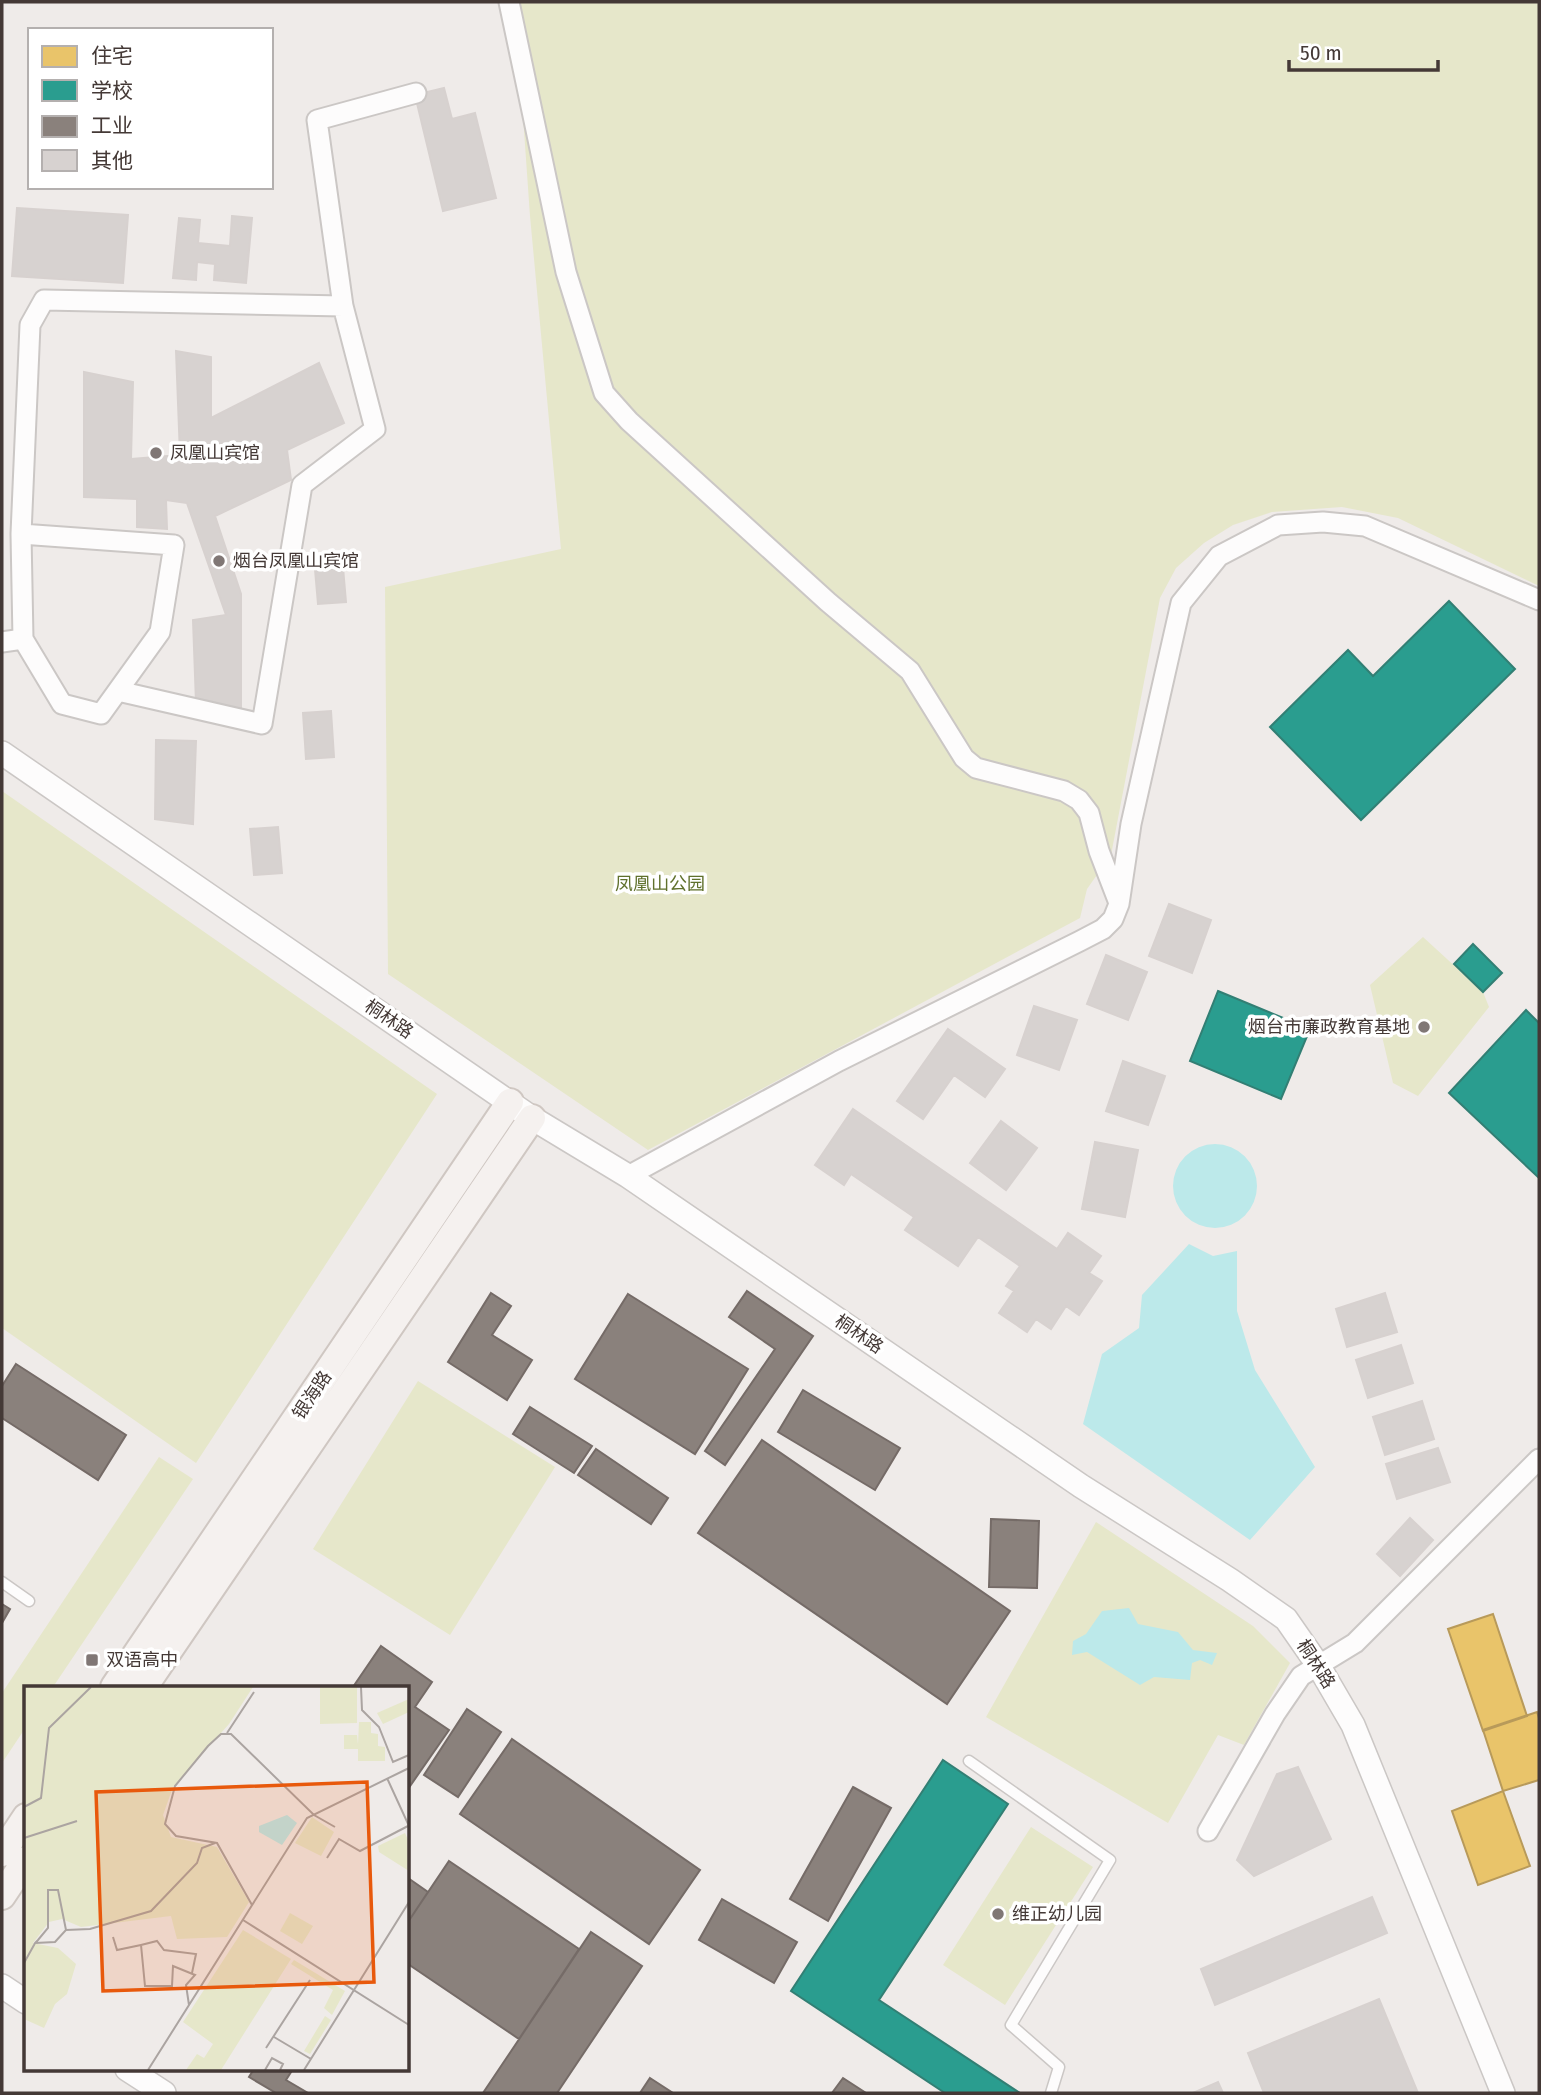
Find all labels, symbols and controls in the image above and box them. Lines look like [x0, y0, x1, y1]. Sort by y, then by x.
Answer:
legend [28, 28, 273, 189]
scale bar [1289, 28, 1438, 72]
text: 50 m [1300, 40, 1342, 66]
text: 住宅 [91, 43, 133, 69]
text: 学校 [91, 78, 133, 104]
text: 工业 [91, 113, 133, 139]
text: 其他 [91, 148, 133, 174]
place label: 凤凰山宾馆 [170, 442, 260, 464]
marker: 凤凰山宾馆 [148, 445, 164, 461]
place label: 烟台凤凰山宾馆 [233, 550, 359, 572]
marker: 烟台凤凰山宾馆 [211, 553, 227, 569]
park label: 凤凰山公园 [615, 873, 705, 895]
street label: 桐林路 [360, 995, 418, 1043]
place label: 烟台市廉政教育基地 [1248, 1016, 1410, 1038]
marker: 烟台市廉政教育基地 [1416, 1019, 1432, 1035]
street label: 桐林路 [830, 1310, 888, 1358]
street label: 银海路 [288, 1366, 336, 1424]
street label: 桐林路 [1292, 1635, 1340, 1693]
place label: 双语高中 [106, 1649, 178, 1671]
marker: 双语高中 [84, 1652, 100, 1668]
inset map [24, 1686, 410, 2070]
place label: 维正幼儿园 [1012, 1903, 1102, 1925]
marker: 维正幼儿园 [990, 1906, 1006, 1922]

